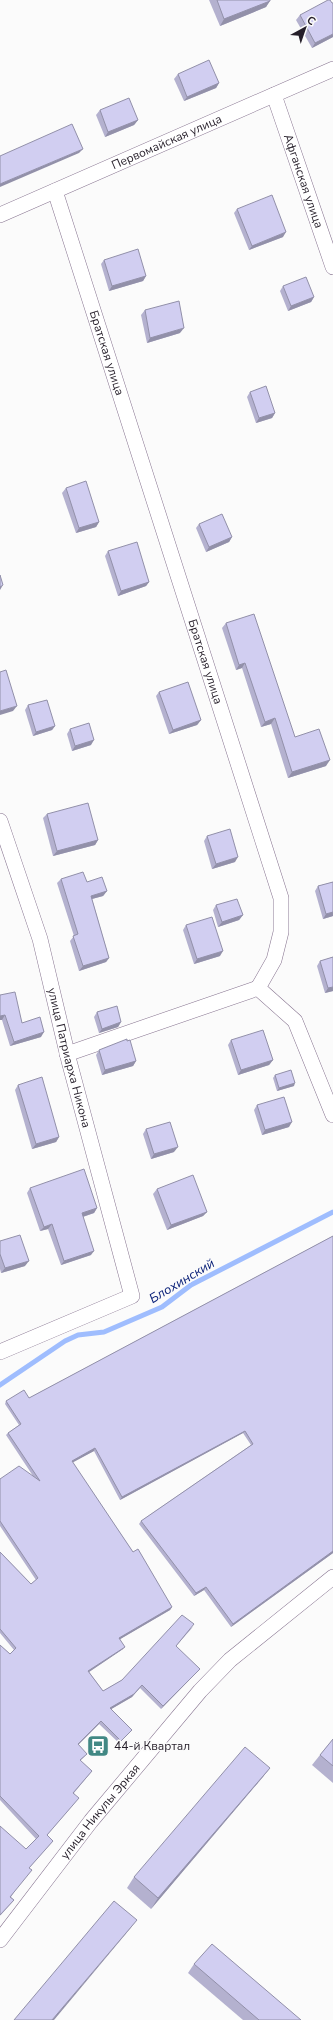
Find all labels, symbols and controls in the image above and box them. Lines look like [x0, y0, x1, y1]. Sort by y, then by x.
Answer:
north arrow [285, 8, 325, 48]
text: С [303, 13, 319, 29]
street label: Первомайская улица [109, 111, 224, 173]
street label: Афганская улица [280, 132, 327, 230]
street label: Братская улица [86, 308, 128, 397]
street label: Братская улица [184, 617, 226, 706]
street label: улица Патриарха Никона [44, 986, 95, 1130]
water label: Блохинский [146, 1254, 219, 1308]
bus stop icon: 44-й Квартал [85, 1733, 111, 1759]
place label: 44-й Квартал [114, 1738, 190, 1754]
street label: улица Никулы Эркая [57, 1760, 144, 1862]

